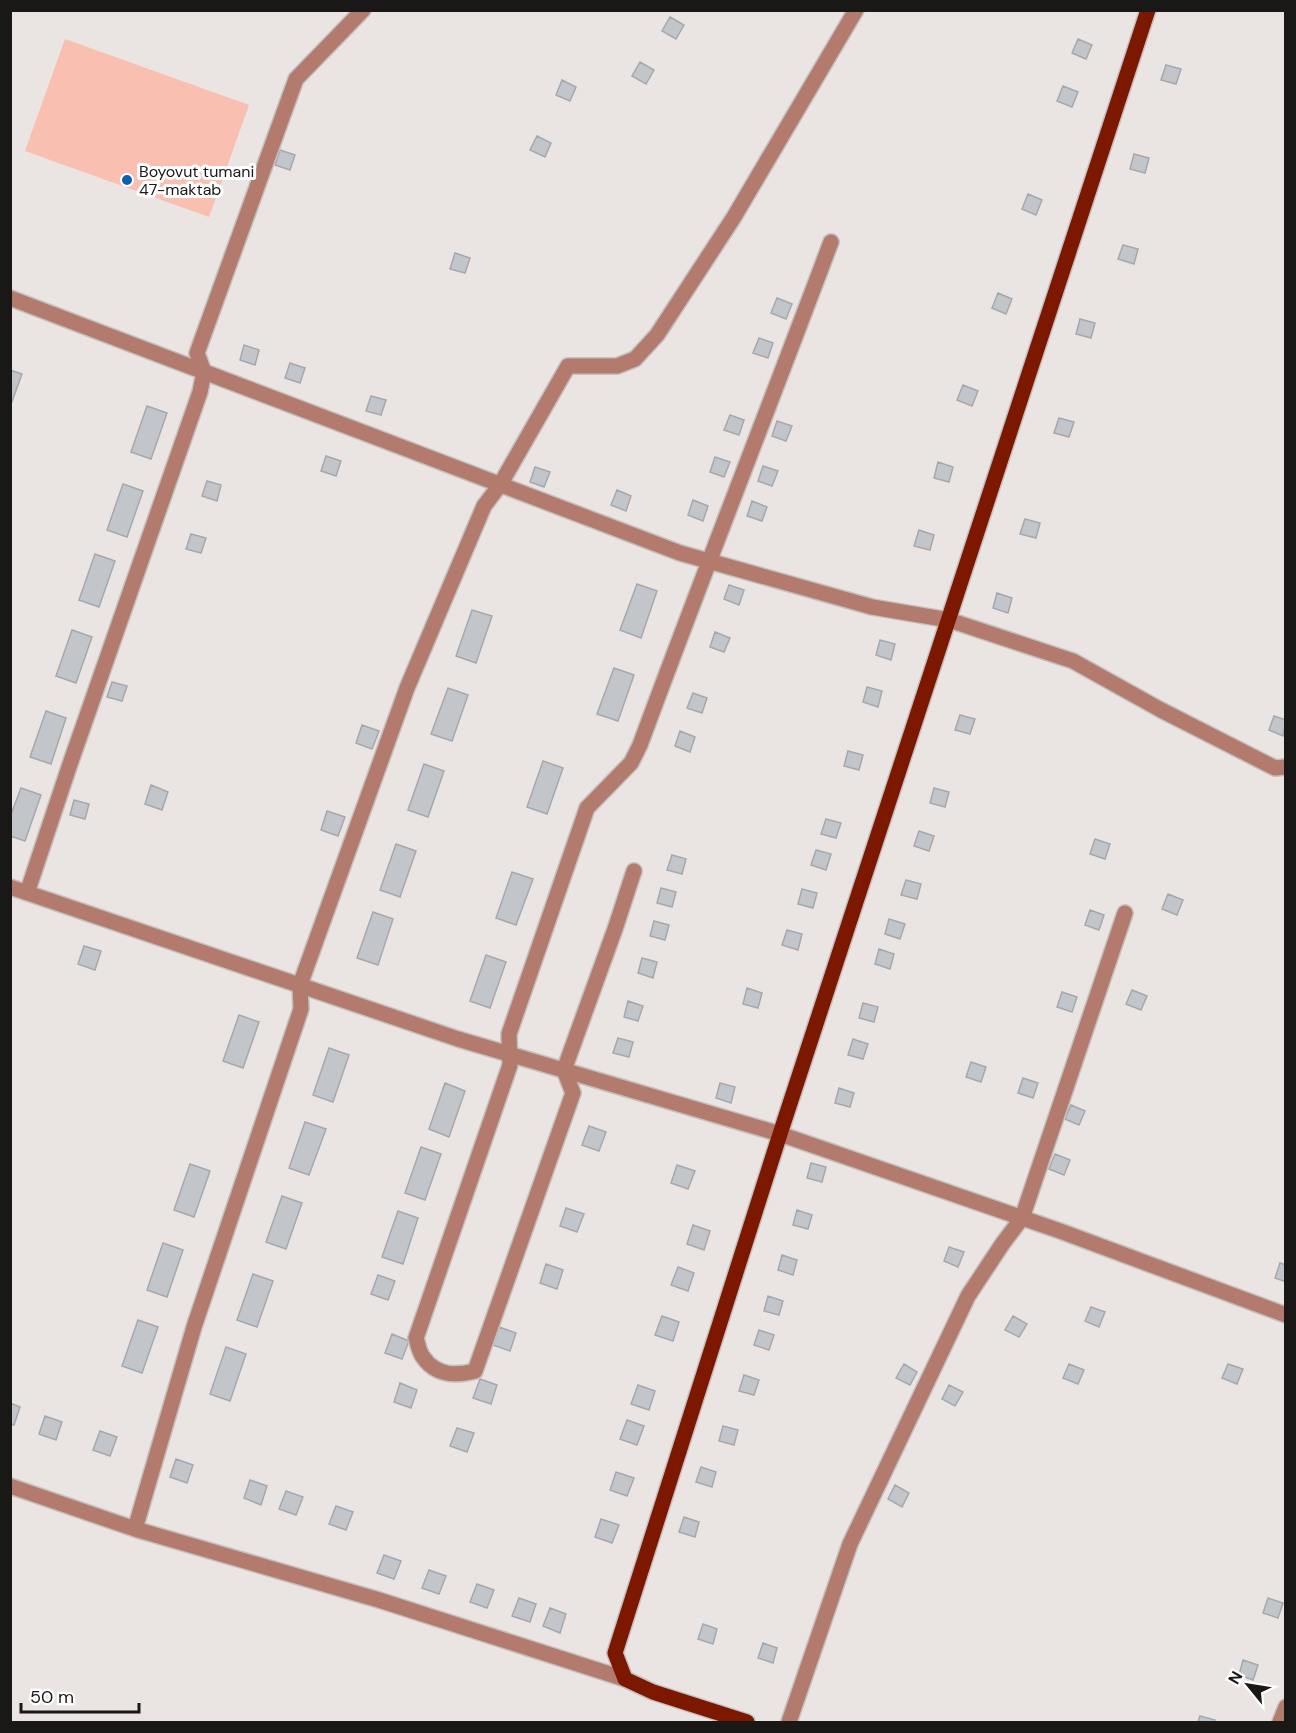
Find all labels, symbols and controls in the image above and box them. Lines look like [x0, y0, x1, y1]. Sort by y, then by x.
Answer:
place label: Boyovut tumani 47-maktab [139, 161, 254, 200]
marker: Boyovut tumani 47-maktab [120, 173, 134, 187]
north arrow [1218, 1655, 1278, 1715]
text: N [1223, 1667, 1247, 1688]
scale bar [21, 1676, 140, 1714]
text: 50 m [30, 1685, 74, 1709]

